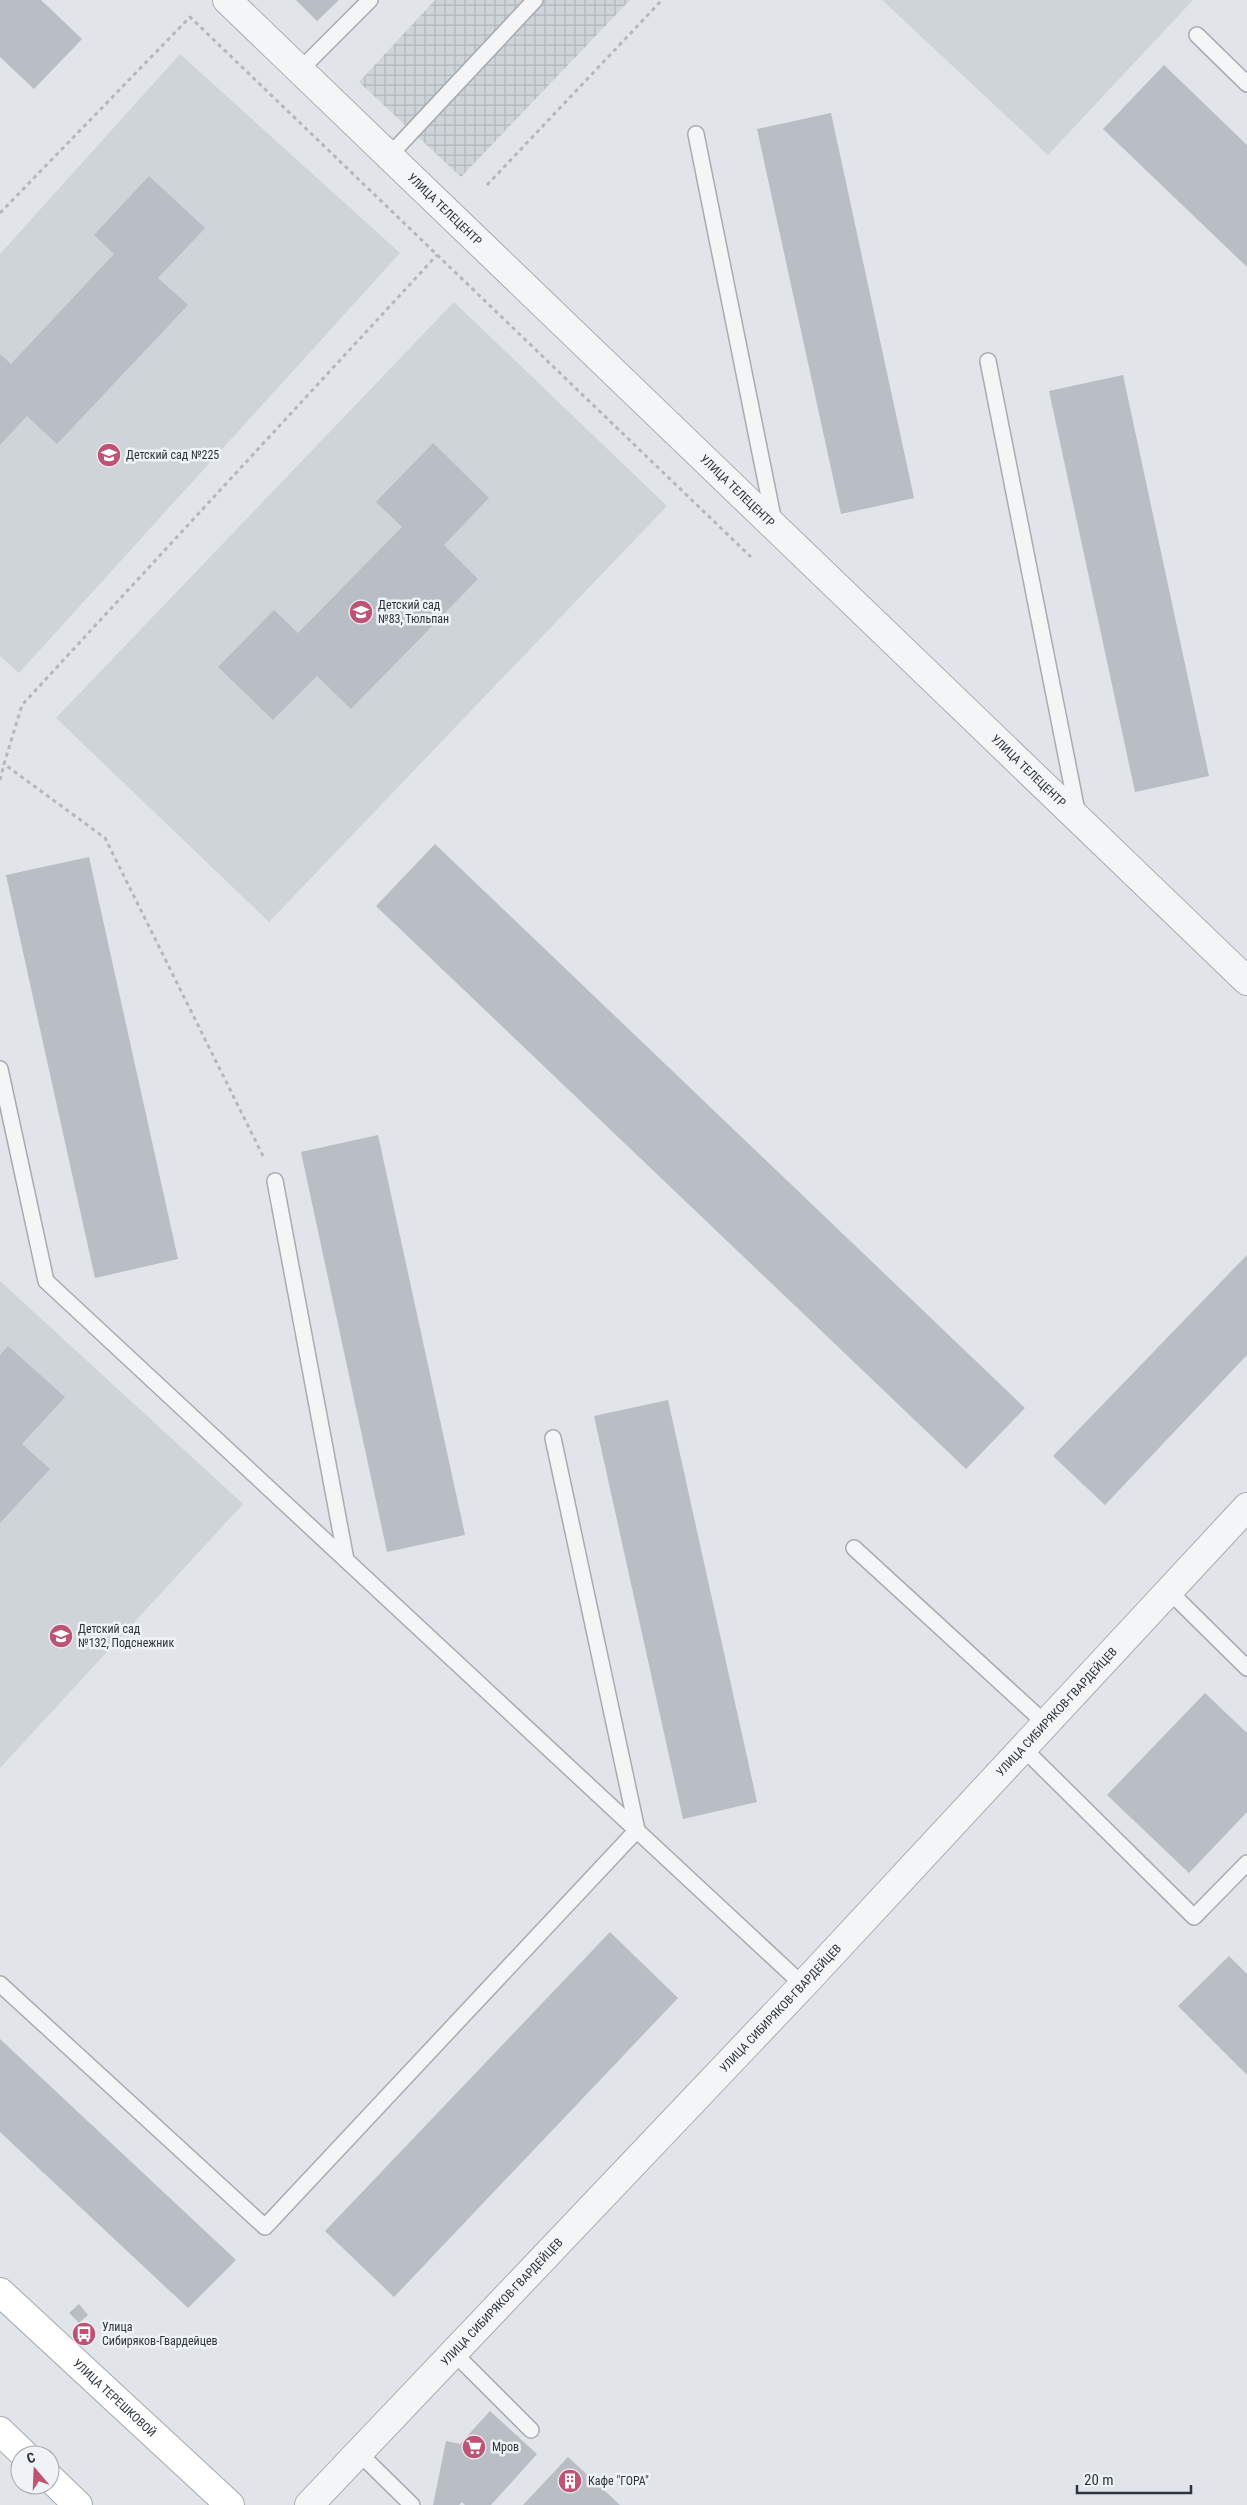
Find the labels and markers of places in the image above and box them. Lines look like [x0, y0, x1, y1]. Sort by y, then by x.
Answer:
school or university icon: Детский сад №225 [96, 442, 122, 468]
place label: Детский сад №225 [126, 448, 219, 462]
place label: Детский сад №83, Тюльпан [378, 598, 449, 626]
school or university icon: Детский сад №83, Тюльпан [348, 599, 374, 625]
place label: Детский сад №132, Подснежник [78, 1622, 174, 1650]
school or university icon: Детский сад №132, Подснежник [48, 1623, 74, 1649]
place label: Улица Сибиряков-Гвардейцев [102, 2320, 218, 2348]
bus stop icon: Улица Сибиряков-Гвардейцев [71, 2321, 97, 2347]
supermarket icon: Мров [461, 2434, 487, 2460]
place label: Мров [492, 2440, 519, 2454]
building icon: Кафе "ГОРА" [557, 2468, 583, 2494]
place label: Кафе "ГОРА" [588, 2474, 649, 2488]

